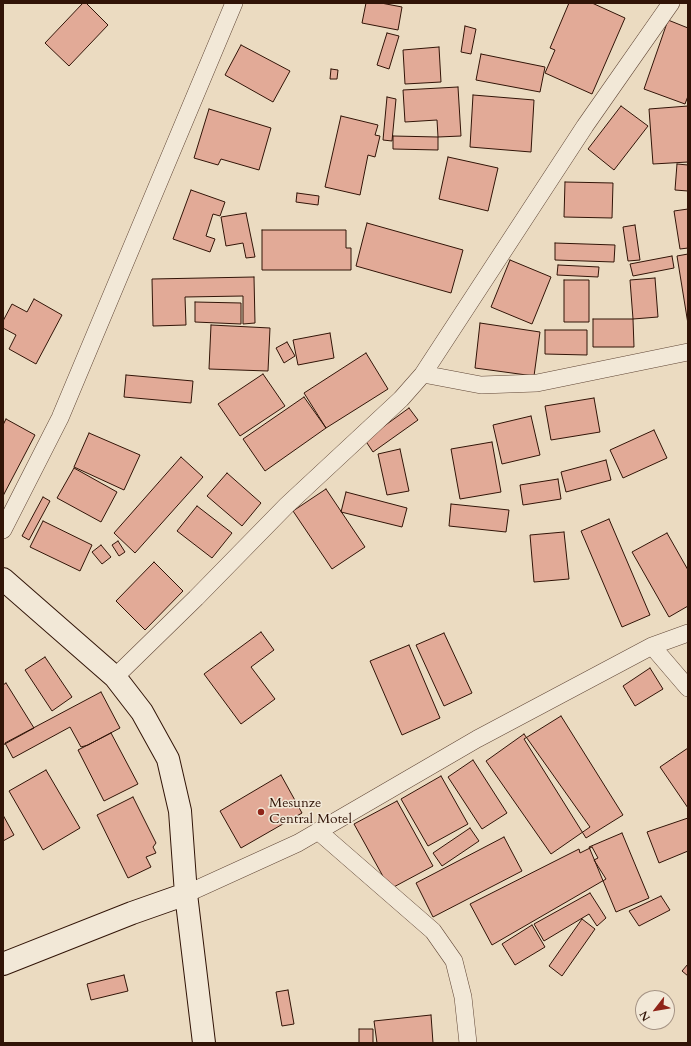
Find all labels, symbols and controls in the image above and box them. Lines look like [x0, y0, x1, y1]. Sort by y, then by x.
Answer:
place label: Mesunze Central Motel [269, 796, 352, 828]
marker: Mesunze Central Motel [256, 807, 266, 817]
north arrow [635, 990, 675, 1030]
text: N [636, 1008, 654, 1024]

